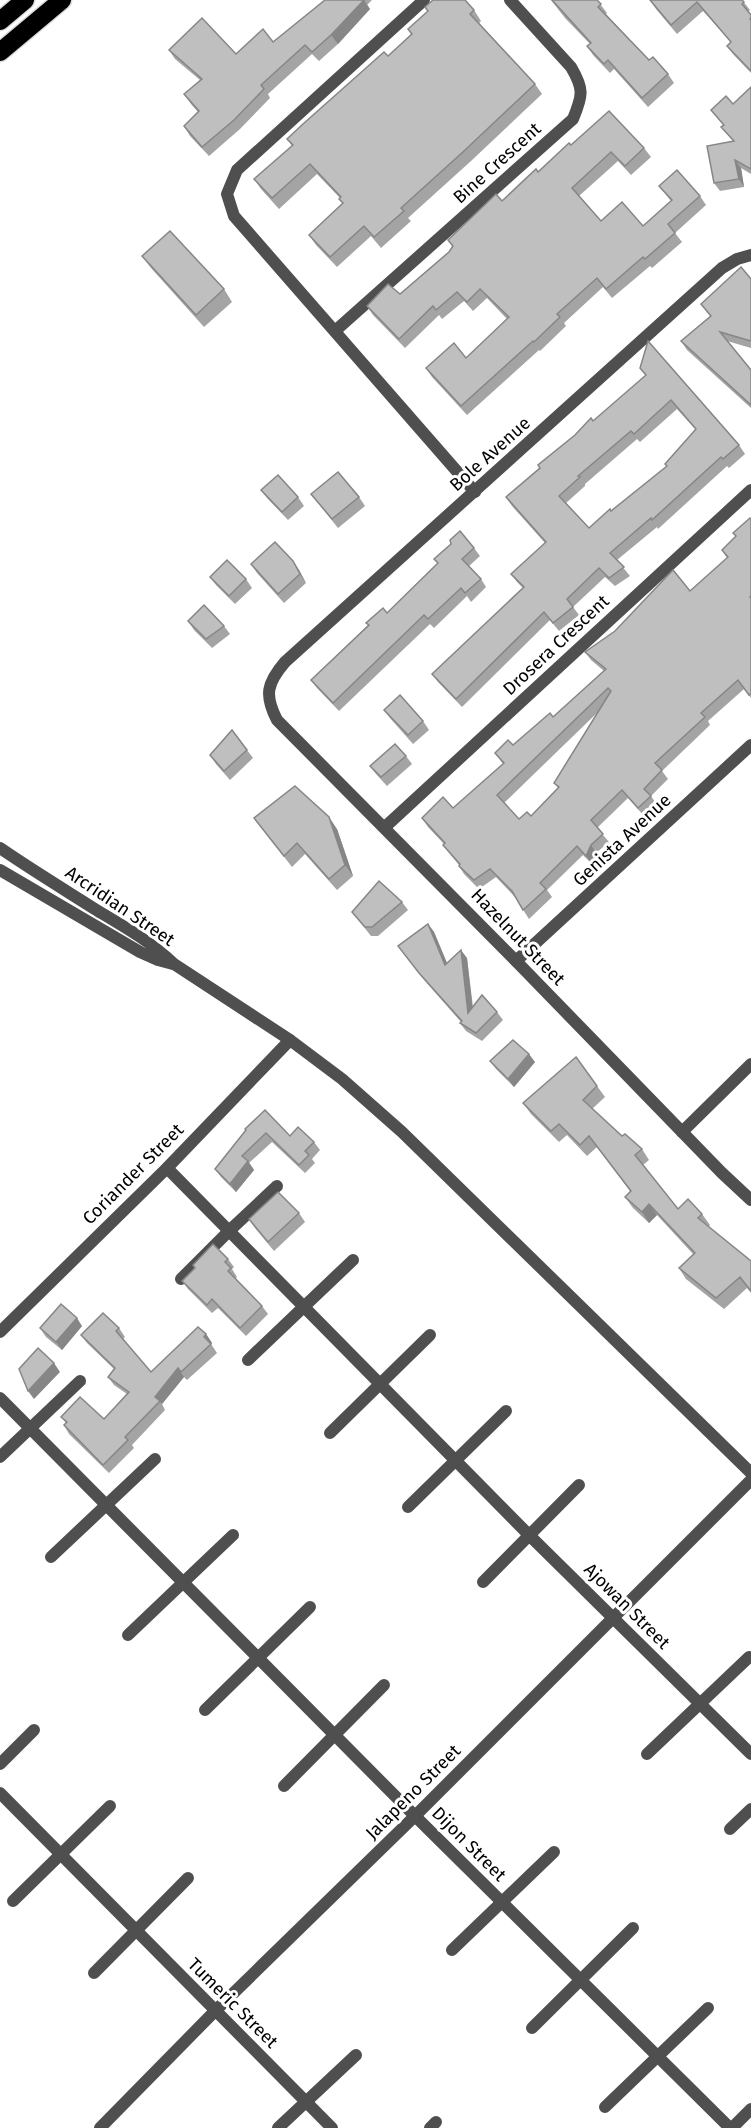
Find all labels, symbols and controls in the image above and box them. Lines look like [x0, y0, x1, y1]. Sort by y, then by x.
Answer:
street label: Bine Crescent [449, 117, 546, 208]
street label: Bole Avenue [445, 412, 535, 496]
street label: Drosera Crescent [498, 590, 614, 700]
street label: Genista Avenue [568, 789, 676, 891]
street label: Arcridian Street [61, 861, 179, 951]
street label: Hazelnut Street [466, 884, 570, 990]
street label: Coriander Street [78, 1119, 188, 1229]
street label: Ajowan Street [579, 1558, 675, 1654]
street label: Jalapeno Street [361, 1740, 465, 1844]
street label: Dijon Street [427, 1802, 511, 1886]
street label: Tumeric Street [183, 1953, 283, 2053]

